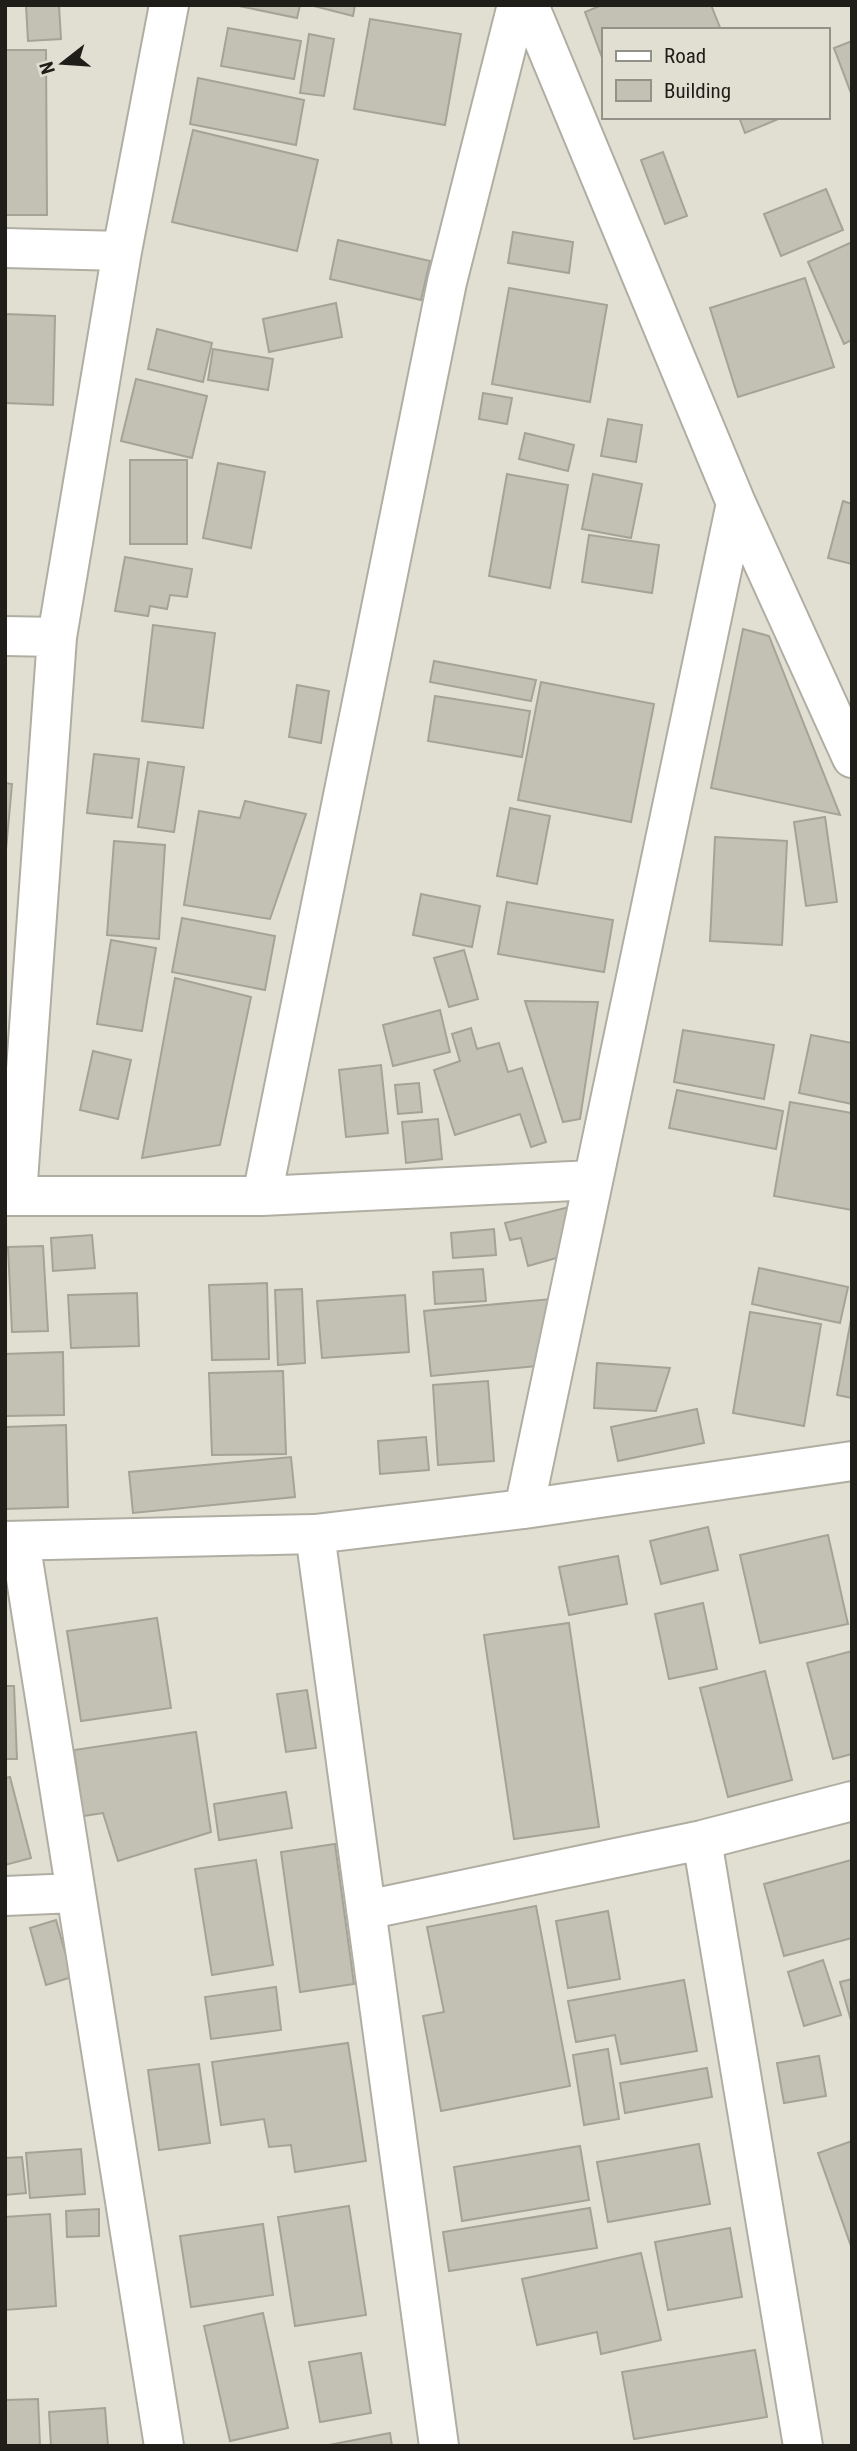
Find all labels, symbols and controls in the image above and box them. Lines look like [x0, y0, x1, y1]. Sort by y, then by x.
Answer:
north arrow [28, 28, 98, 98]
legend [602, 28, 829, 119]
text: Road [664, 44, 706, 68]
text: N [35, 59, 60, 77]
text: Building [664, 79, 731, 103]

